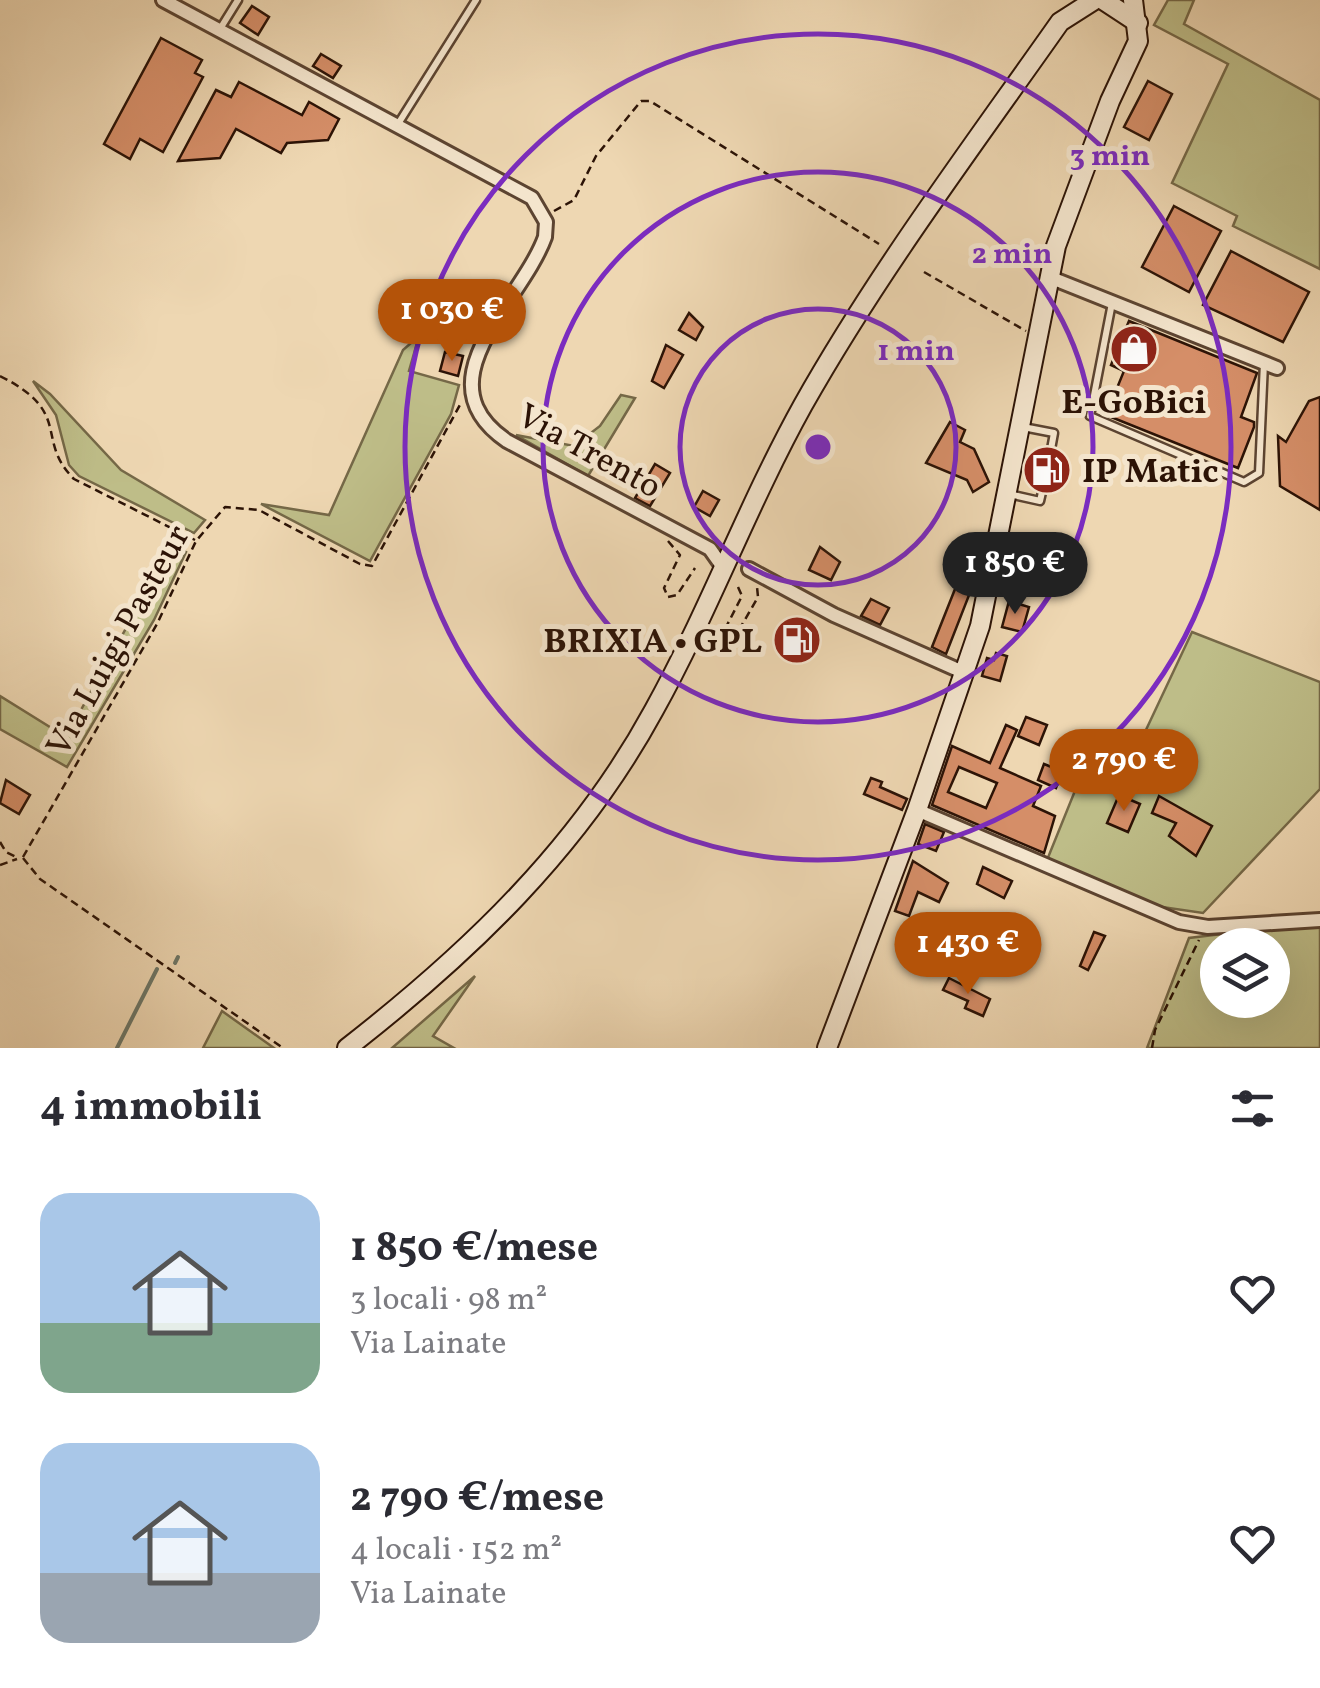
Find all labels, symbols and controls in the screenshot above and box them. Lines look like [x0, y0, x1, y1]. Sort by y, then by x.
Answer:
text: 3 min [1070, 136, 1150, 178]
text: 2 min [972, 234, 1052, 276]
pin: 1 030 € [360, 279, 544, 364]
text: 1 030 € [400, 289, 504, 333]
shop icon: E-GoBici [1108, 323, 1160, 375]
text: 1 min [877, 331, 955, 373]
place label: E-GoBici [1061, 380, 1207, 428]
street label: Via Trento [508, 393, 669, 512]
centre of rings [800, 429, 836, 465]
fuel station icon: IP Matic [1021, 444, 1073, 496]
place label: IP Matic [1082, 449, 1219, 497]
street label: Via Luigi Pasteur [36, 517, 203, 766]
pin: 1 850 € [923, 532, 1107, 617]
text: 1 850 € [965, 542, 1065, 586]
fuel station icon: BRIXIA • GPL [771, 614, 823, 666]
place label: BRIXIA • GPL [543, 619, 762, 667]
pin: 2 790 € [1032, 729, 1216, 814]
text: 2 790 € [1071, 739, 1177, 783]
pin: 1 430 € [876, 912, 1060, 997]
text: 1 430 € [916, 922, 1020, 966]
map controls [1200, 928, 1290, 1018]
button: layers [1200, 928, 1290, 1018]
text: 4 immobili [40, 1079, 262, 1138]
icon: filters [1225, 1081, 1280, 1136]
text: 1 850 €/mese [350, 1220, 598, 1279]
icon: home [120, 1233, 240, 1353]
icon: heart [1225, 1266, 1280, 1321]
text: 3 locali · 98 m² [350, 1279, 547, 1323]
text: Via Lainate [350, 1323, 506, 1367]
text: 2 790 €/mese [350, 1470, 604, 1529]
icon: home [120, 1483, 240, 1603]
icon: heart [1225, 1516, 1280, 1571]
text: 4 locali · 152 m² [350, 1529, 562, 1573]
text: Via Lainate [350, 1573, 506, 1617]

